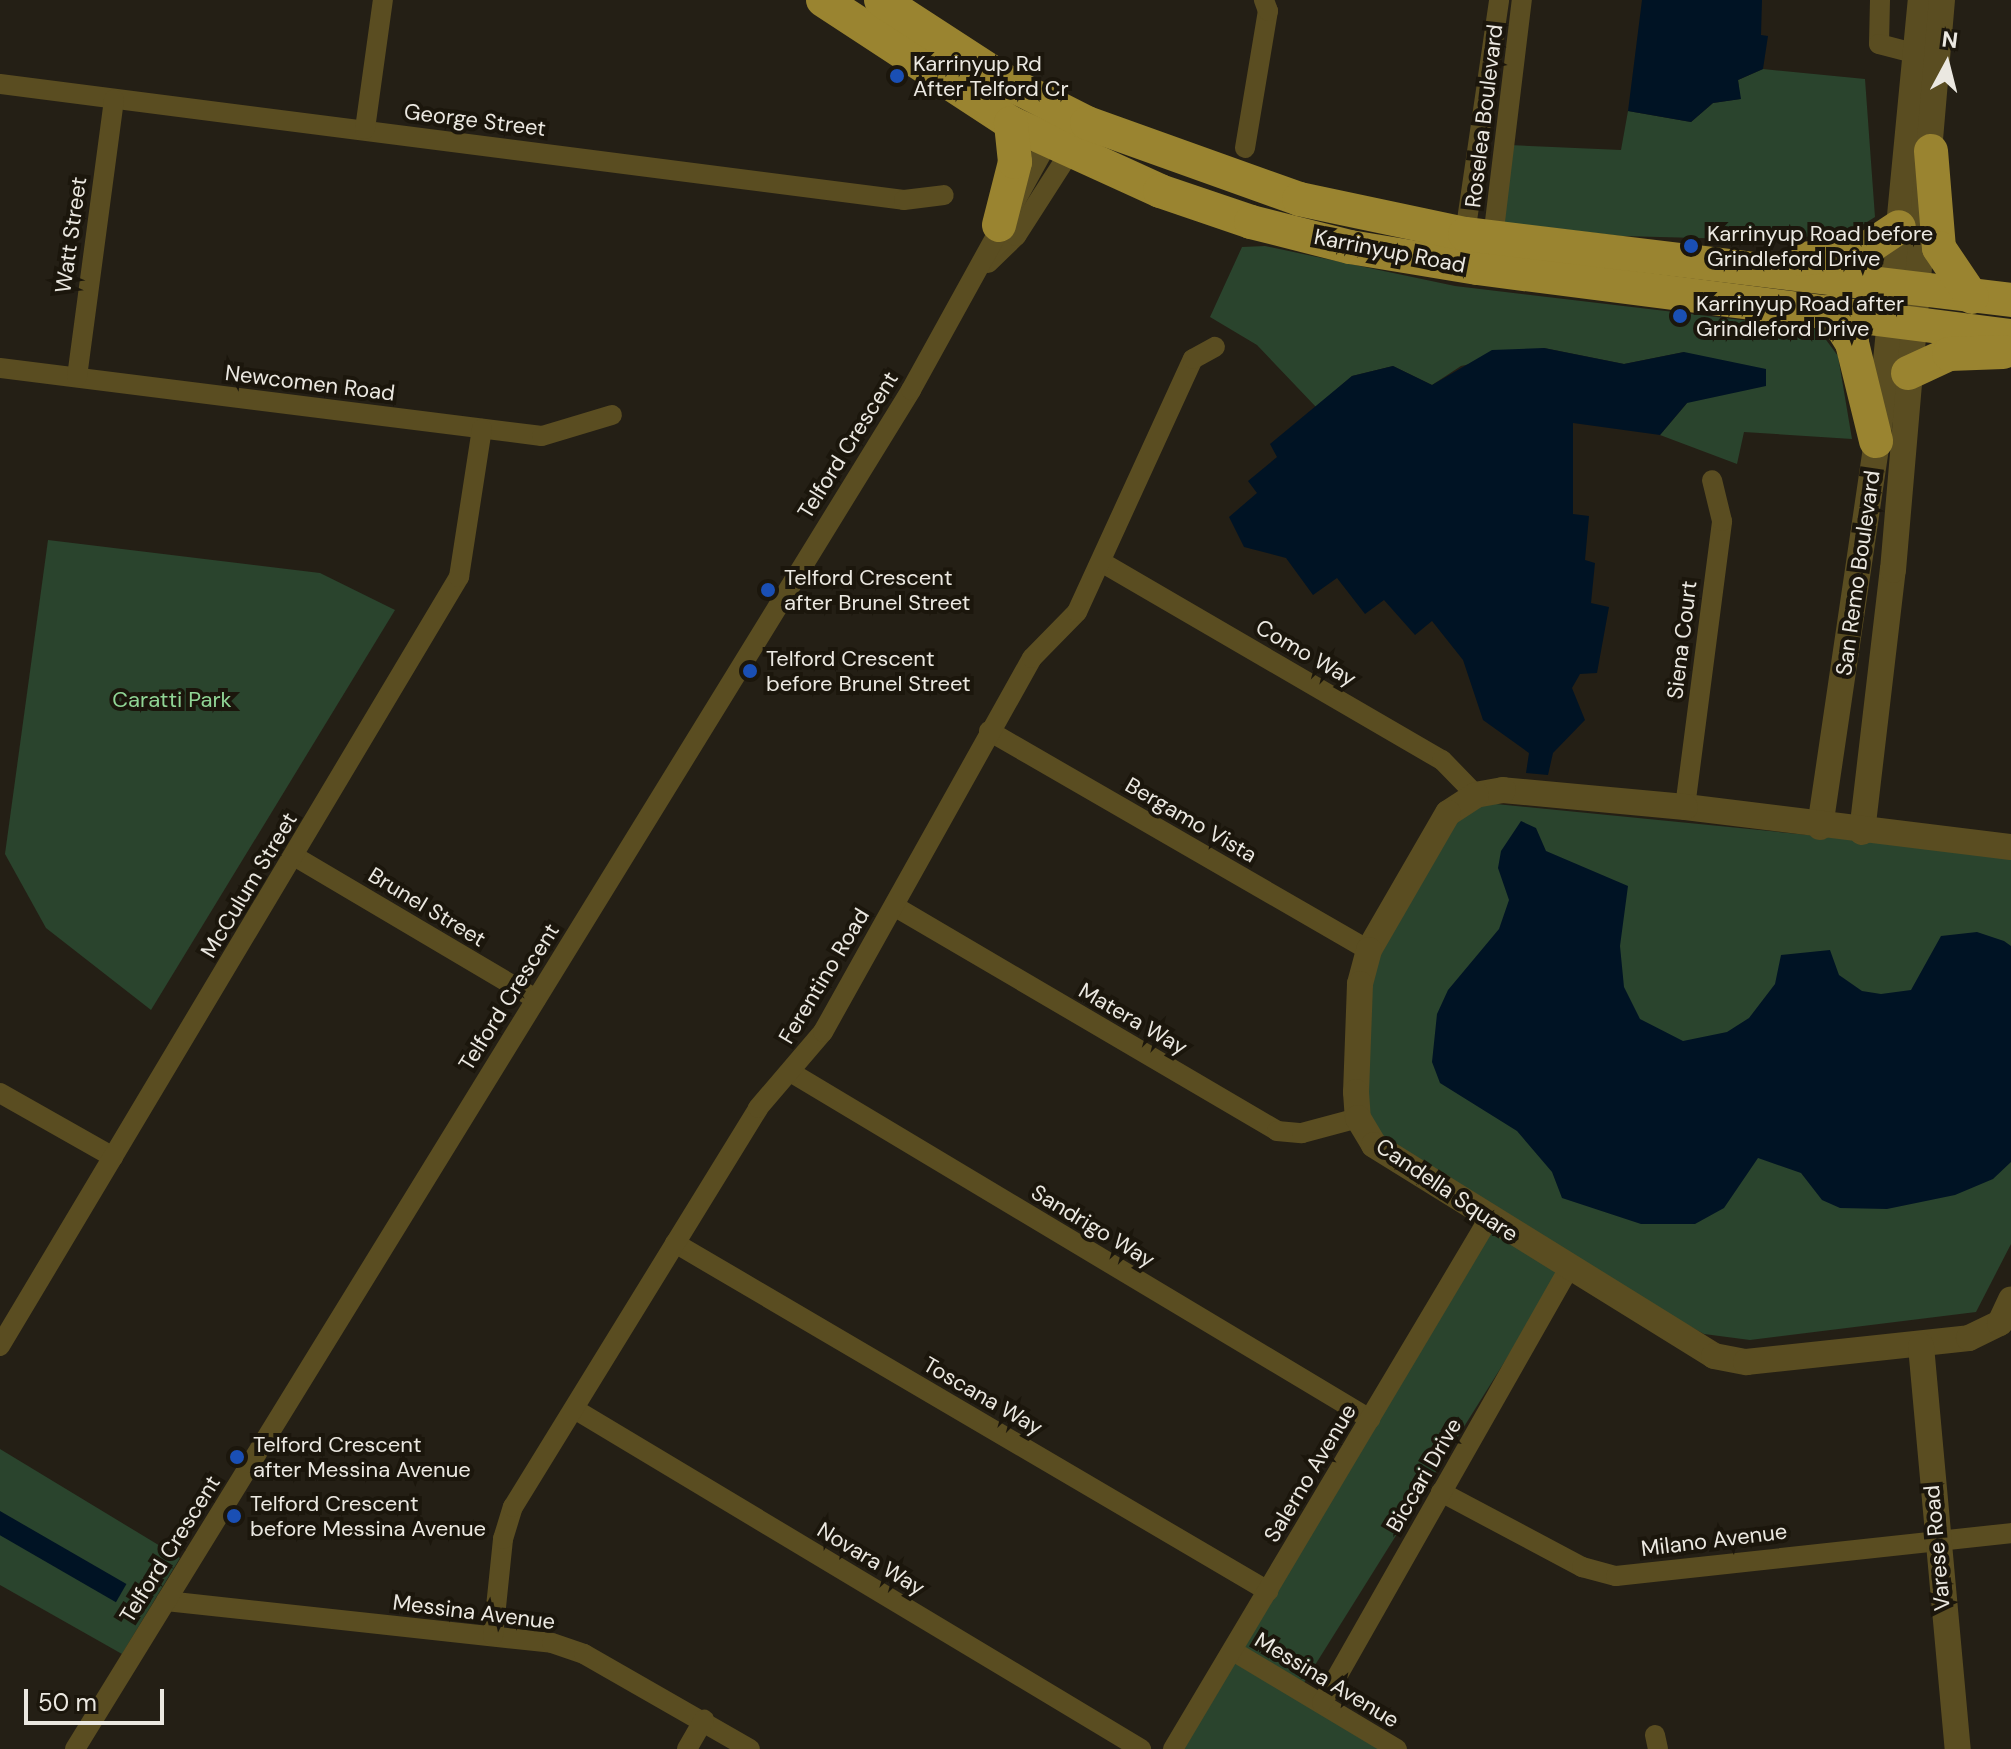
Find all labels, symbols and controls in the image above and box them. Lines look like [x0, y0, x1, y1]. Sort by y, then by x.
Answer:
street label: Roselea Boulevard [1460, 23, 1508, 209]
north arrow [1907, 24, 1987, 104]
text: N [1940, 24, 1960, 55]
place label: Karrinyup Rd After Telford Cr [913, 50, 1069, 102]
marker: Karrinyup Rd After Telford Cr [888, 67, 906, 85]
street label: George Street [403, 98, 547, 142]
street label: Watt Street [50, 175, 92, 295]
place label: Karrinyup Road before Grindleford Drive [1707, 220, 1933, 272]
street label: Karrinyup Road [1312, 223, 1468, 279]
marker: Karrinyup Road before Grindleford Drive [1682, 237, 1700, 255]
place label: Karrinyup Road after Grindleford Drive [1696, 290, 1904, 342]
marker: Karrinyup Road after Grindleford Drive [1671, 307, 1689, 325]
street label: Newcomen Road [224, 359, 396, 407]
street label: Telford Crescent [792, 367, 904, 523]
street label: San Remo Boulevard [1831, 469, 1885, 677]
place label: Telford Crescent after Brunel Street [784, 564, 970, 616]
street label: Siena Court [1662, 579, 1702, 701]
marker: Telford Crescent after Brunel Street [759, 581, 777, 599]
street label: Como Way [1251, 614, 1361, 692]
place label: Telford Crescent before Brunel Street [766, 645, 971, 696]
marker: Telford Crescent before Brunel Street [741, 662, 759, 680]
park label: Caratti Park [112, 687, 232, 713]
street label: Bergamo Vista [1121, 772, 1261, 868]
street label: McCulum Street [195, 808, 303, 962]
street label: Brunel Street [364, 862, 490, 952]
street label: Ferentino Road [773, 904, 875, 1048]
street label: Telford Crescent [453, 919, 565, 1075]
street label: Matera Way [1074, 977, 1192, 1061]
street label: Candella Square [1371, 1133, 1523, 1247]
street label: Sandrigo Way [1026, 1179, 1160, 1273]
street label: Toscana Way [919, 1351, 1047, 1441]
street label: Salerno Avenue [1258, 1399, 1362, 1547]
street label: Biccari Drive [1381, 1413, 1467, 1537]
place label: Telford Crescent after Messina Avenue [253, 1431, 471, 1482]
marker: Telford Crescent after Messina Avenue [228, 1448, 246, 1466]
street label: Telford Crescent [114, 1471, 226, 1627]
street label: Varese Road [1918, 1484, 1956, 1612]
place label: Telford Crescent before Messina Avenue [250, 1490, 486, 1542]
marker: Telford Crescent before Messina Avenue [225, 1507, 243, 1525]
street label: Novara Way [812, 1517, 930, 1601]
street label: Milano Avenue [1639, 1518, 1789, 1562]
street label: Messina Avenue [391, 1589, 557, 1635]
street label: Messina Avenue [1250, 1627, 1404, 1733]
scale bar [28, 1673, 168, 1723]
text: 50 m [38, 1687, 97, 1718]

